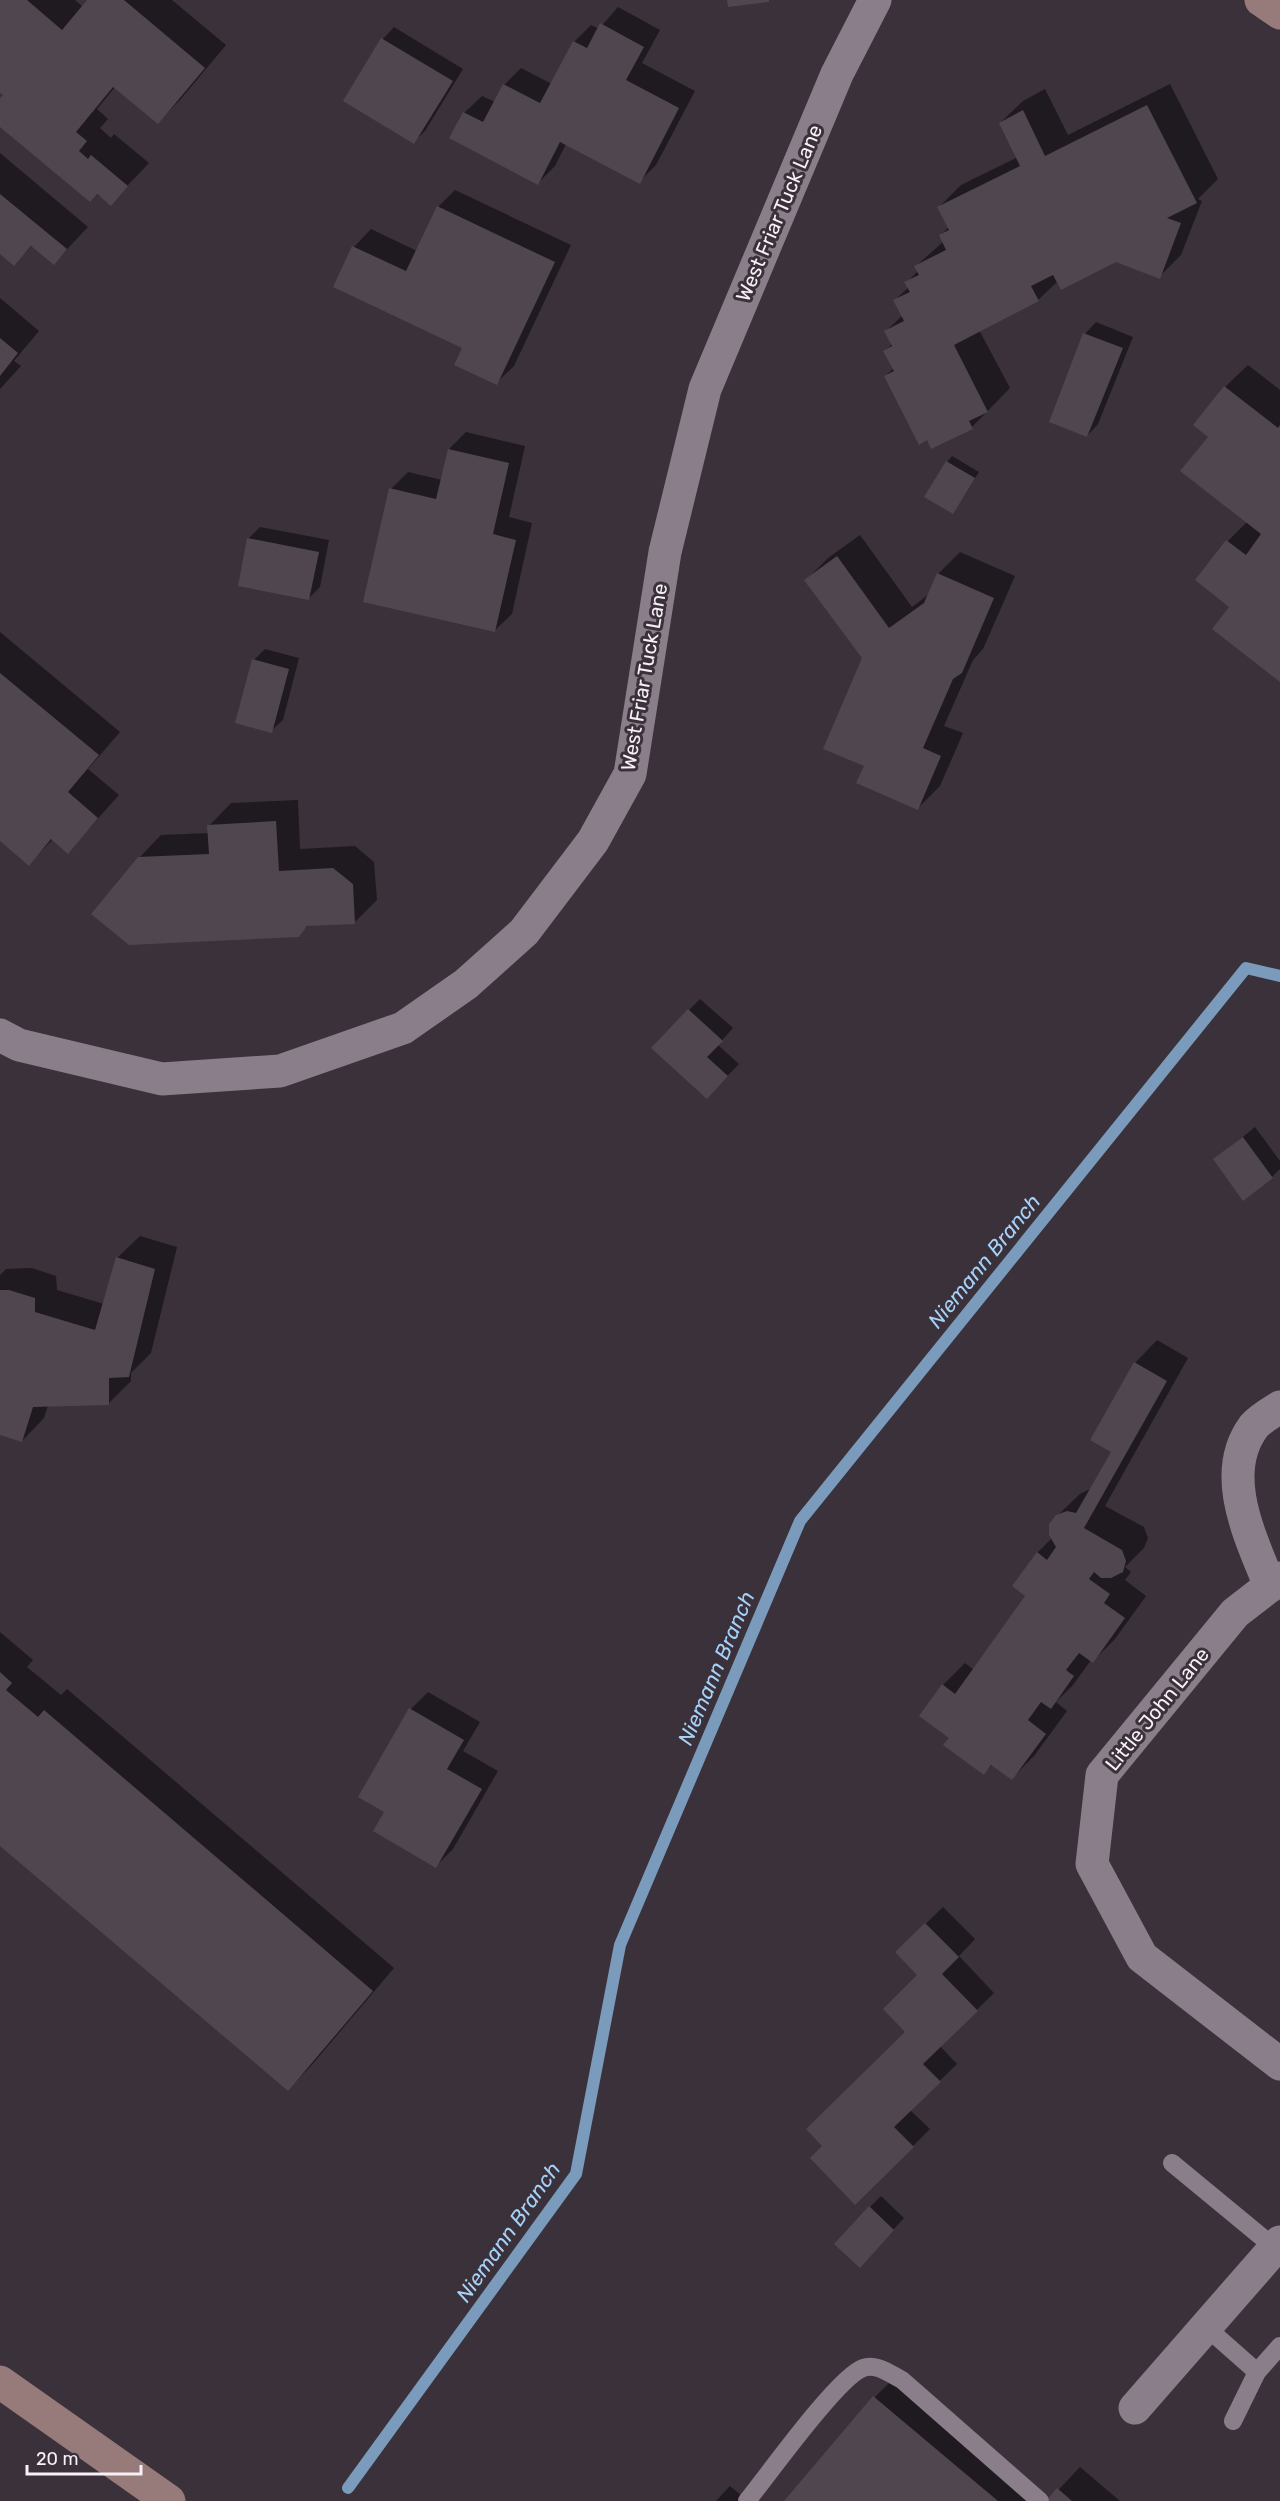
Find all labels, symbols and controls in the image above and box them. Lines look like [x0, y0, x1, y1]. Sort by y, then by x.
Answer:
street label: West Friar Tuck Lane [731, 121, 827, 305]
street label: West Friar Tuck Lane [616, 581, 672, 773]
water label: Niemann Branch [922, 1189, 1046, 1333]
water label: Niemann Branch [672, 1587, 760, 1749]
street label: Little John Lane [1100, 1643, 1214, 1775]
water label: Niemann Branch [451, 2157, 565, 2307]
scale bar [27, 2438, 141, 2476]
text: 20 m [36, 2448, 78, 2470]

